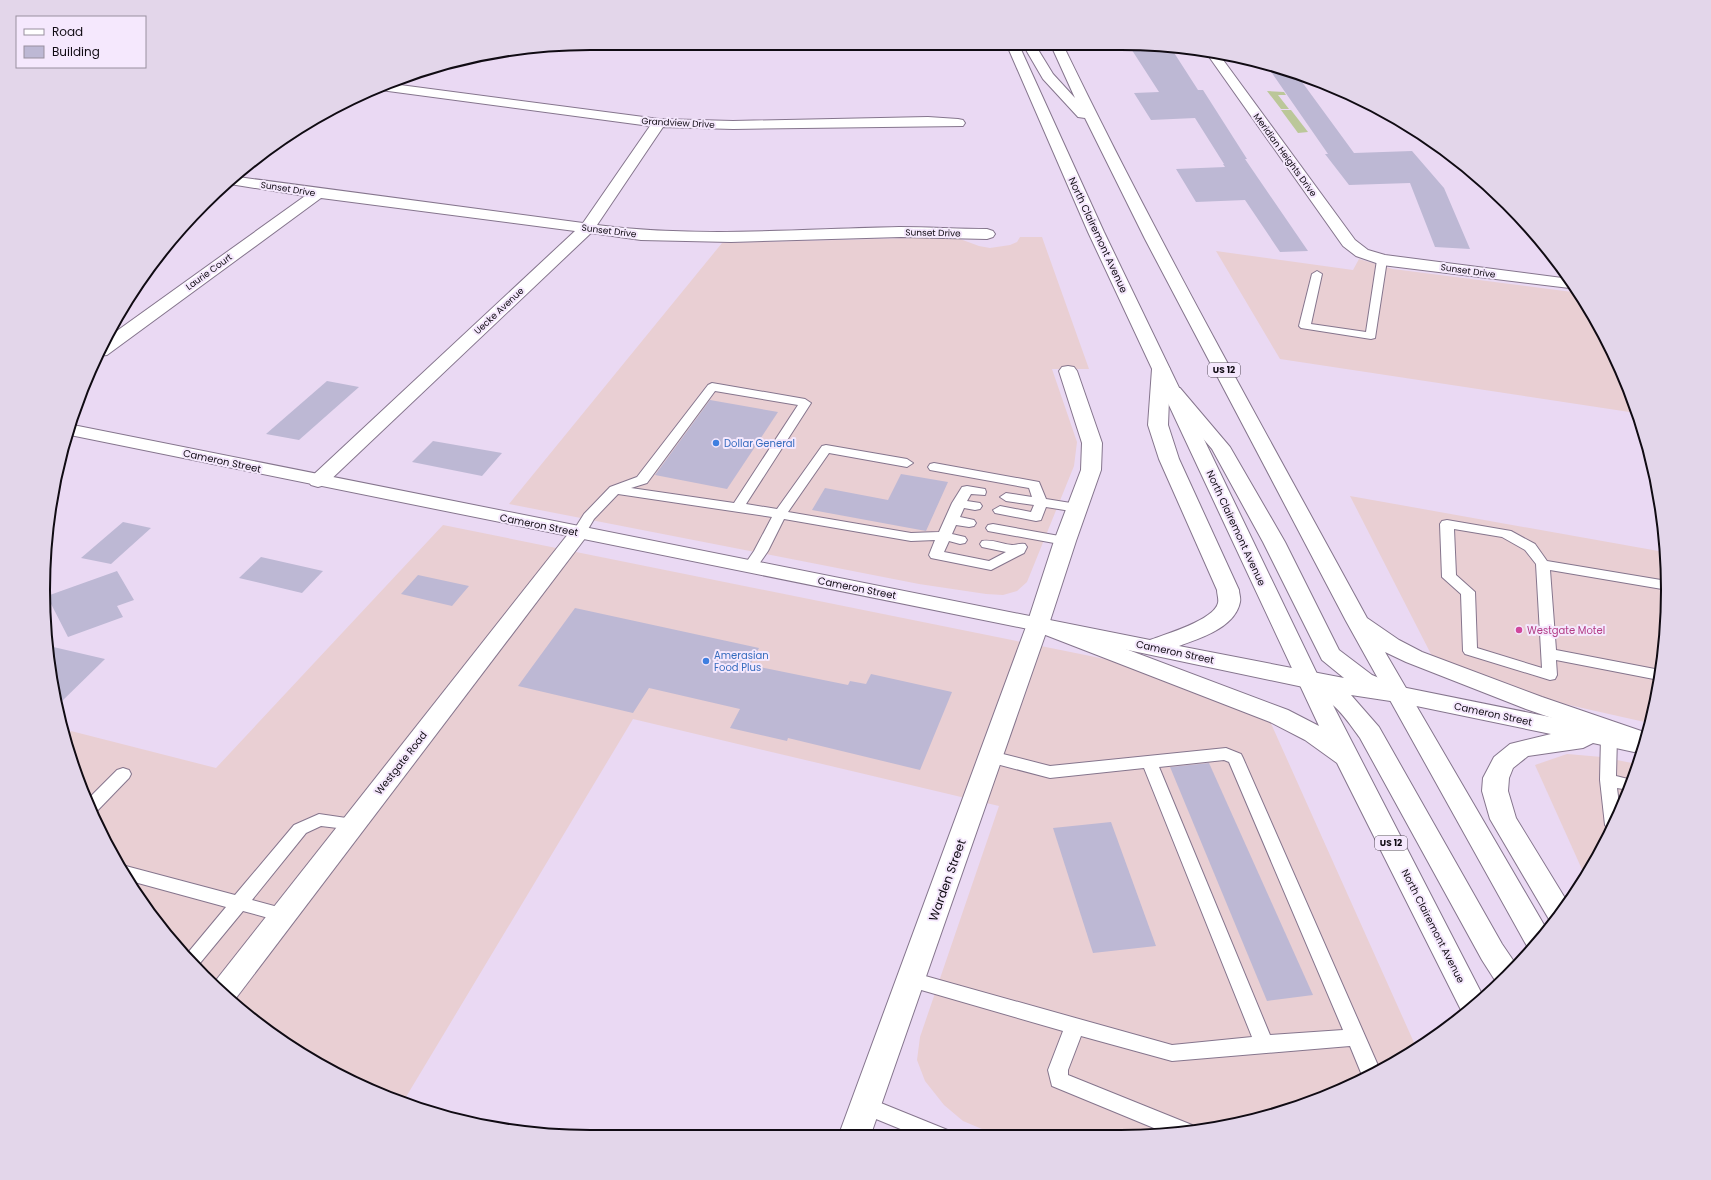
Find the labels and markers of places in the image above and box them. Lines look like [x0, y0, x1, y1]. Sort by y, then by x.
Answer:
place label: Dollar General [724, 436, 795, 451]
marker: Dollar General [711, 438, 721, 448]
place label: Westgate Motel [1527, 623, 1605, 638]
marker: Westgate Motel [1514, 625, 1524, 635]
place label: Amerasian Food Plus [714, 648, 769, 675]
marker: Amerasian Food Plus [701, 656, 711, 666]

